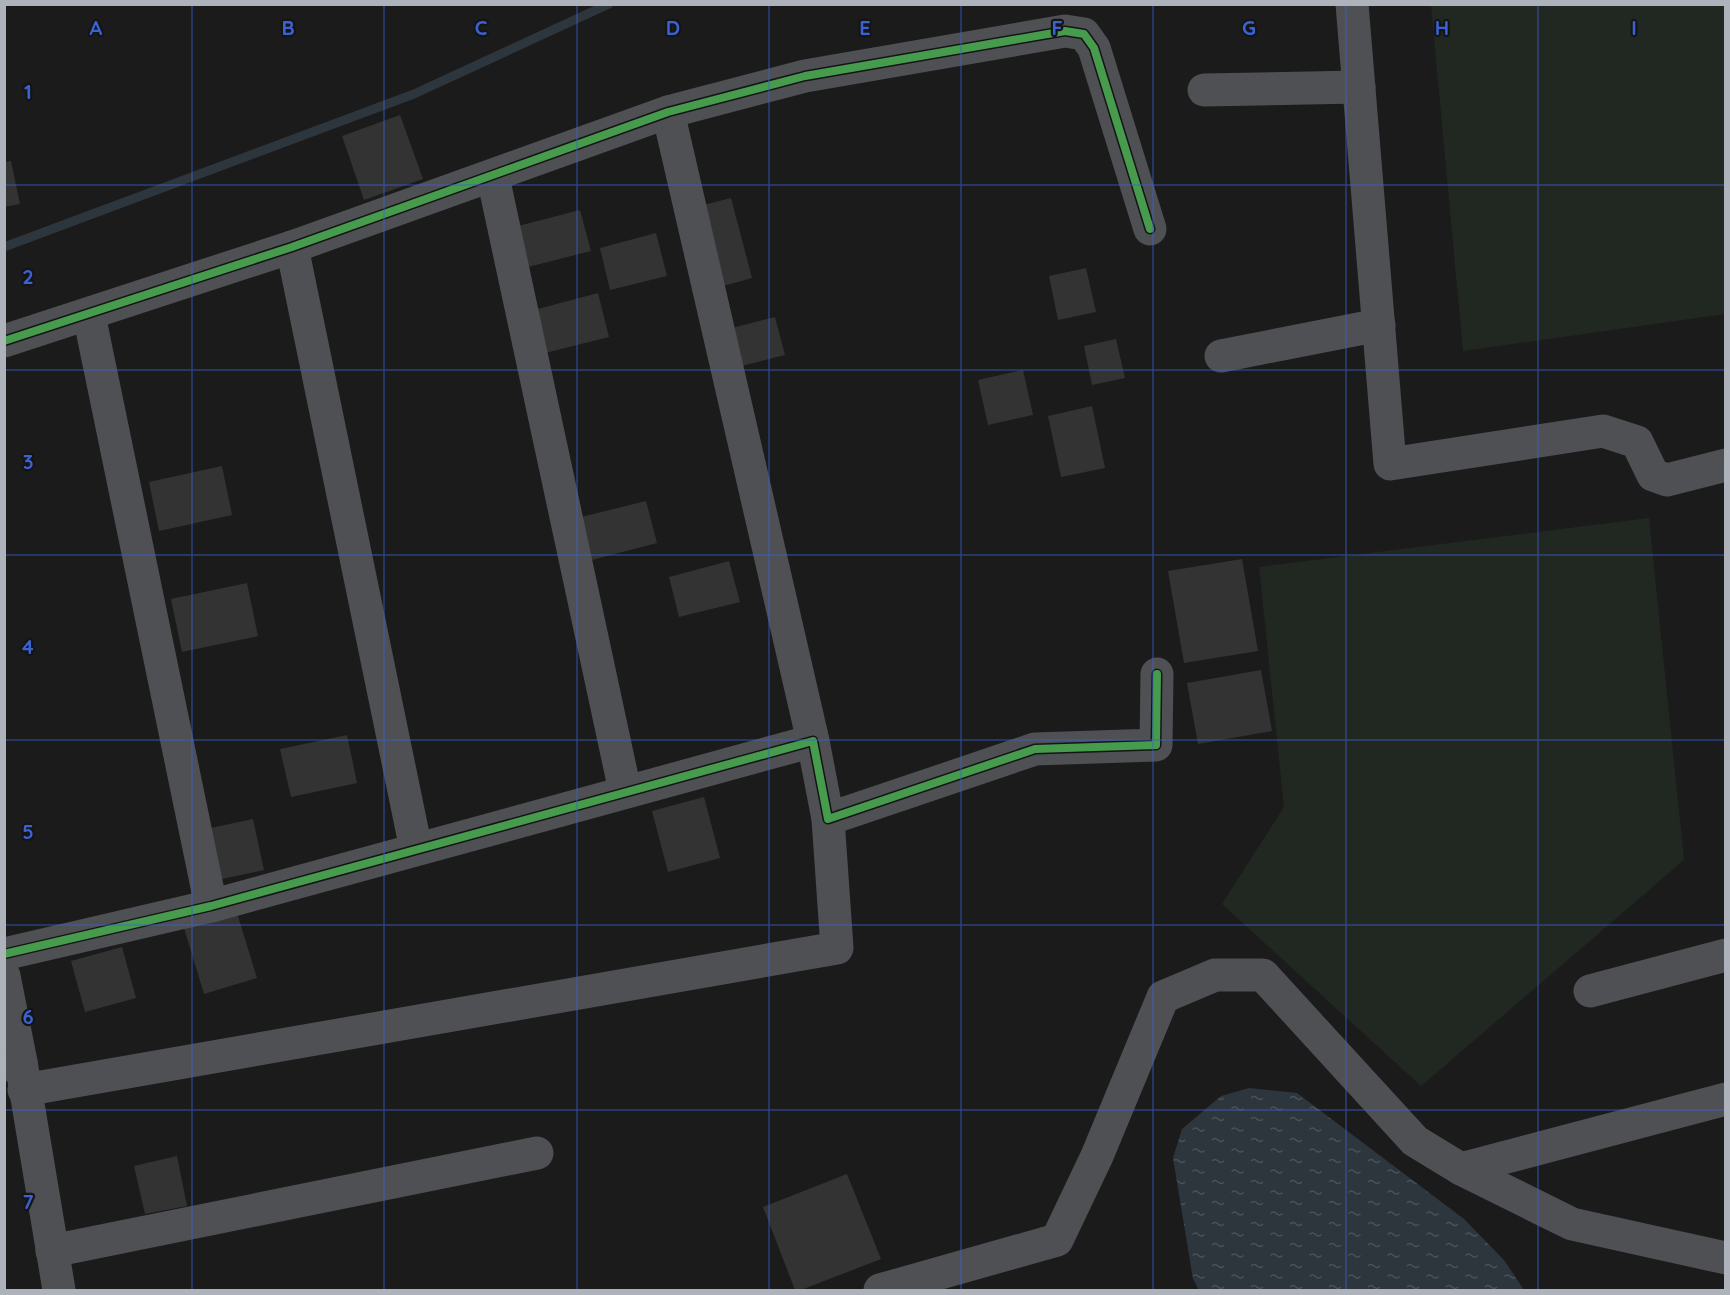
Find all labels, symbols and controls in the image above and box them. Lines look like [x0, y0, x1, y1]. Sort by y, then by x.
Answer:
text: A [90, 15, 103, 40]
text: B [281, 15, 295, 40]
text: C [475, 15, 488, 40]
text: D [666, 15, 680, 40]
text: E [859, 15, 871, 40]
text: F [1051, 15, 1063, 40]
text: G [1242, 15, 1256, 40]
text: H [1435, 15, 1449, 40]
text: I [1631, 15, 1637, 40]
text: 1 [24, 79, 32, 104]
text: 2 [22, 264, 34, 289]
text: 3 [23, 449, 33, 474]
text: 4 [22, 634, 34, 659]
text: 5 [22, 819, 34, 844]
text: 6 [22, 1004, 34, 1029]
text: 7 [23, 1189, 34, 1214]

